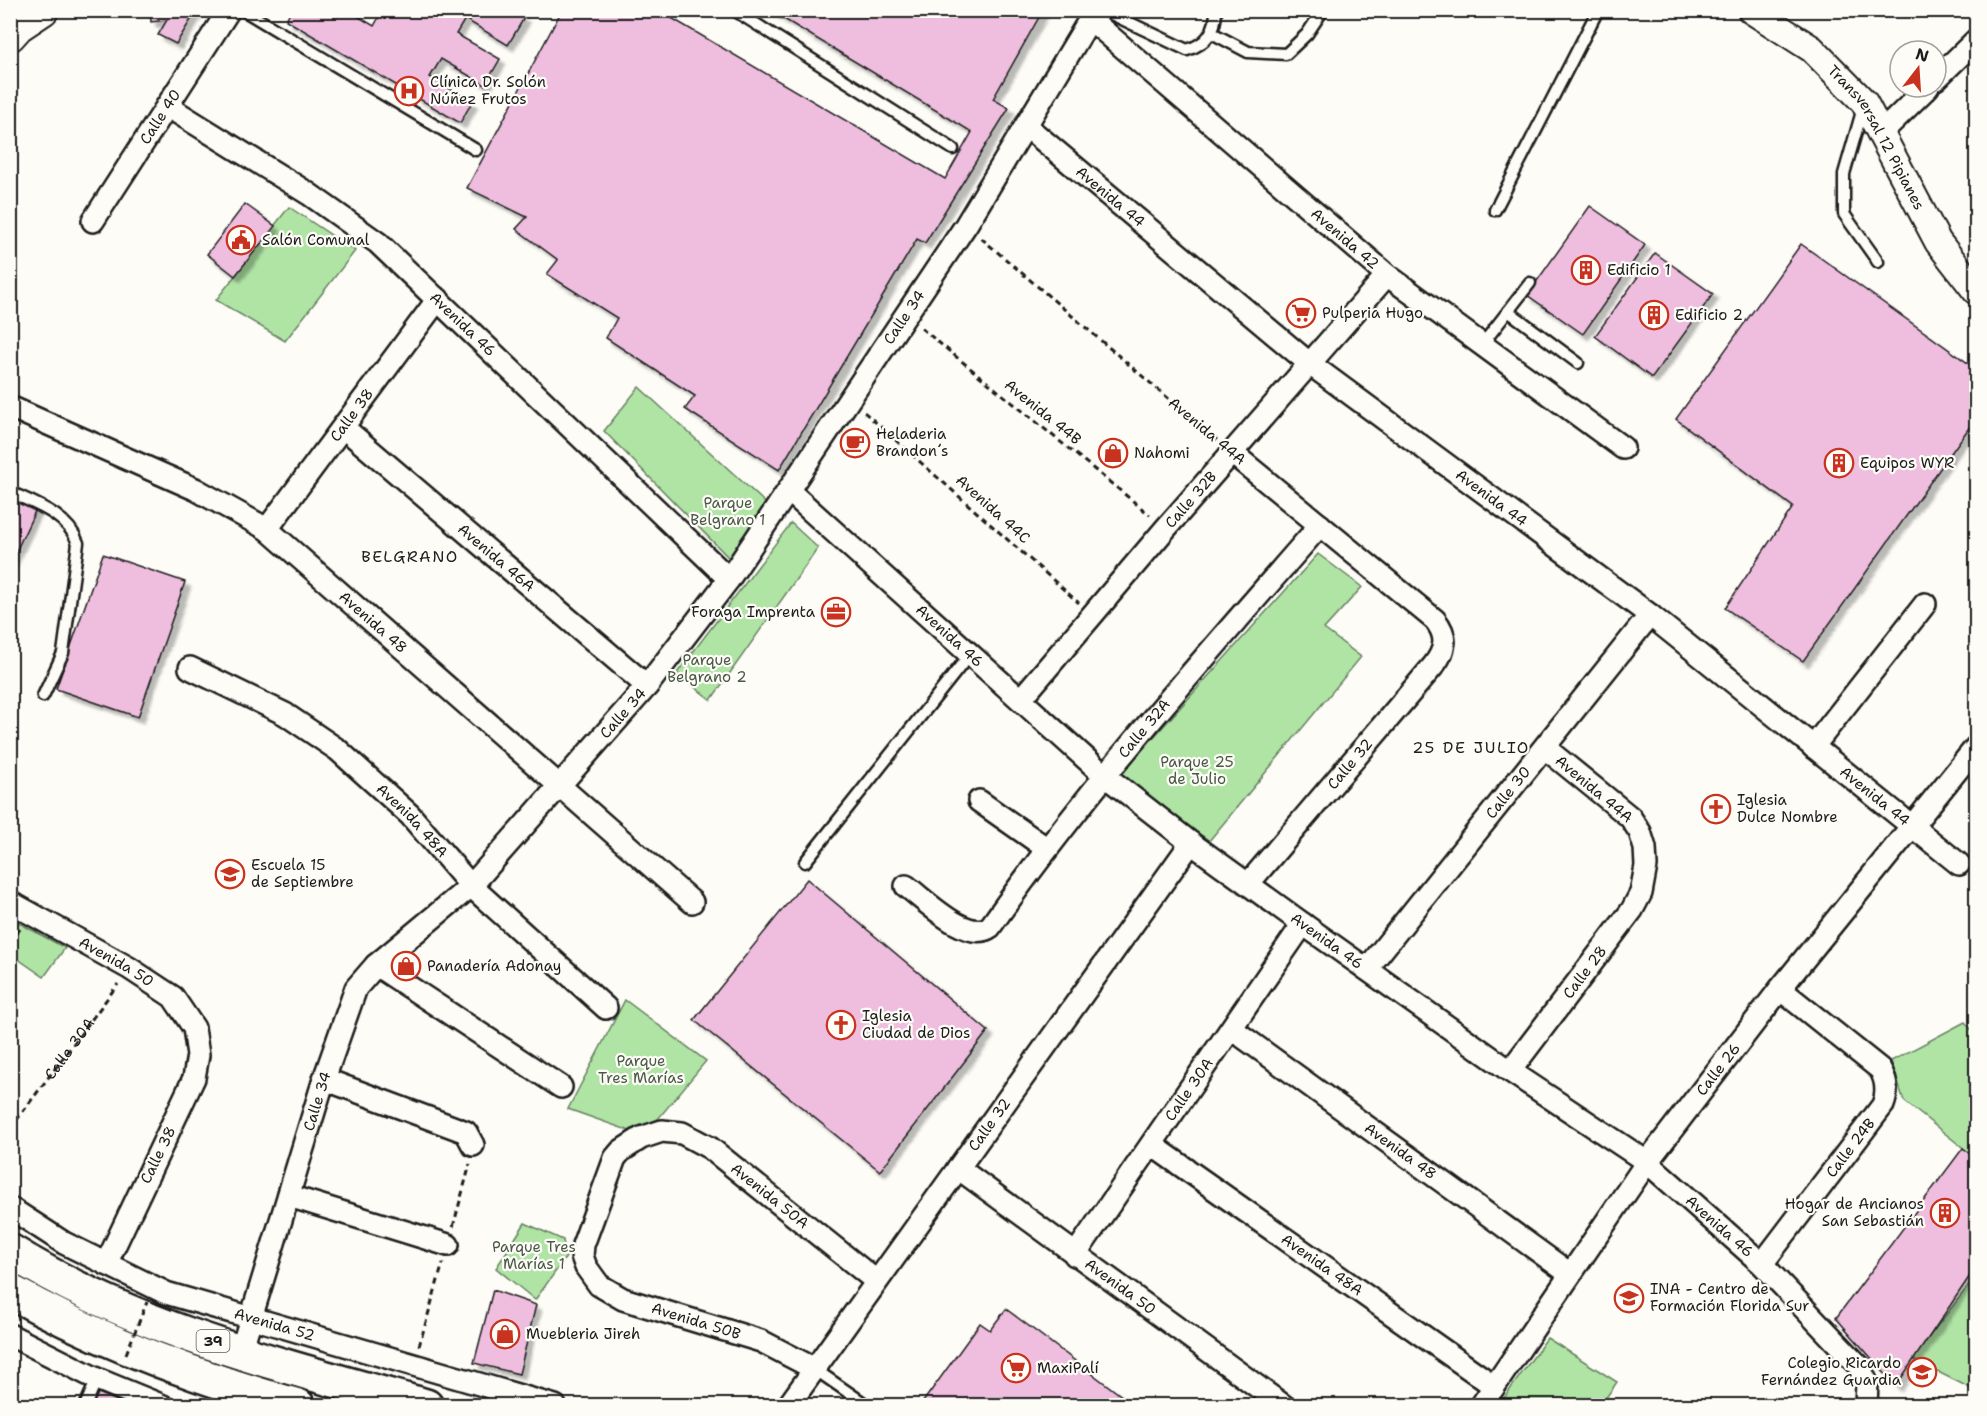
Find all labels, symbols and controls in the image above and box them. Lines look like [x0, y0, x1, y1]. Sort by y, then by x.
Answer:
north arrow [1888, 39, 1948, 99]
text: N [1913, 43, 1931, 67]
street label: Transversal 12 Pipianes [1823, 61, 1929, 213]
place label: Clínica Dr. Solón Núñez Frutos [430, 72, 546, 109]
hospital icon: Clínica Dr. Solón Núñez Frutos [393, 75, 425, 107]
street label: Calle 40 [135, 85, 185, 148]
street label: Avenida 44 [1071, 162, 1149, 231]
street label: Avenida 42 [1307, 204, 1383, 274]
public building icon: Salón Comunal [225, 224, 257, 256]
place label: Salón Comunal [262, 230, 370, 250]
building icon: Edificio 1 [1570, 254, 1602, 286]
place label: Edificio 1 [1607, 260, 1671, 280]
street label: Calle 34 [879, 286, 930, 348]
street label: Avenida 46 [425, 288, 500, 361]
supermarket icon: Pulperia Hugo [1285, 297, 1317, 329]
building icon: Edificio 2 [1638, 299, 1670, 331]
place label: Pulperia Hugo [1322, 303, 1423, 323]
place label: Edificio 2 [1675, 305, 1743, 325]
street label: Avenida 44B [1000, 375, 1086, 449]
street label: Calle 38 [325, 384, 378, 446]
street label: Avenida 44A [1164, 393, 1250, 469]
place label: Heladeria Brandon´s [876, 424, 949, 461]
cafe icon: Heladeria Brandon´s [839, 427, 871, 459]
shop icon: Nahomi [1097, 437, 1129, 469]
place label: Nahomi [1134, 443, 1190, 463]
building icon: Equipos WYR [1823, 447, 1855, 479]
place label: Equipos WYR [1860, 453, 1954, 473]
street label: Avenida 44 [1451, 465, 1531, 531]
street label: Calle 32B [1161, 467, 1221, 532]
street label: Avenida 44C [952, 470, 1034, 548]
park label: Parque Belgrano 1 [690, 493, 766, 530]
street label: Avenida 46A [454, 519, 539, 596]
district label: BELGRANO [361, 546, 459, 567]
street label: Avenida 48 [335, 587, 412, 658]
office icon: Foraga Imprenta [820, 596, 852, 628]
street label: Avenida 46 [911, 600, 988, 671]
place label: Foraga Imprenta [691, 602, 816, 622]
park label: Parque Belgrano 2 [667, 650, 747, 687]
street label: Calle 34 [595, 684, 651, 743]
street label: Calle 32A [1114, 695, 1175, 762]
street label: Calle 32 [1323, 734, 1377, 794]
district label: 25 DE JULIO [1412, 737, 1530, 758]
street label: Avenida 44A [1551, 751, 1637, 827]
park label: Parque 25 de Julio [1160, 752, 1234, 789]
street label: Calle 30 [1481, 762, 1535, 823]
street label: Avenida 44 [1836, 762, 1914, 831]
street label: Avenida 48A [372, 779, 452, 862]
place label: Iglesia Dulce Nombre [1737, 790, 1838, 827]
church icon: Iglesia Dulce Nombre [1700, 793, 1732, 825]
place label: Escuela 15 de Septiembre [251, 855, 354, 892]
school or university icon: Escuela 15 de Septiembre [214, 858, 246, 890]
street label: Avenida 46 [1287, 908, 1367, 974]
street label: Avenida 50 [75, 932, 158, 992]
street label: Calle 28 [1558, 942, 1611, 1003]
shop icon: Panadería Adonay [390, 950, 422, 982]
place label: Panadería Adonay [427, 956, 561, 976]
place label: Iglesia Ciudad de Dios [862, 1006, 970, 1043]
church icon: Iglesia Ciudad de Dios [825, 1009, 857, 1041]
street label: Calle 30A [40, 1014, 99, 1084]
street label: Calle 26 [1692, 1039, 1745, 1100]
park label: Parque Tres Marías [598, 1051, 684, 1088]
street label: Calle 30A [1160, 1054, 1218, 1125]
street label: Calle 34 [299, 1069, 336, 1134]
street label: Calle 32 [964, 1094, 1015, 1155]
street label: Calle 24B [1821, 1114, 1880, 1182]
street label: Avenida 48 [1360, 1118, 1441, 1184]
street label: Calle 38 [136, 1123, 180, 1187]
street label: Avenida 50A [727, 1159, 813, 1233]
street label: Avenida 46 [1681, 1191, 1758, 1262]
place label: Hogar de Ancianos San Sebastián [1785, 1194, 1924, 1231]
building icon: Hogar de Ancianos San Sebastián [1929, 1197, 1961, 1229]
street label: Avenida 48A [1277, 1229, 1367, 1301]
park label: Parque Tres Marías 1 [492, 1237, 576, 1274]
street label: Avenida 50 [1081, 1254, 1160, 1319]
place label: INA - Centro de Formación Florida Sur [1650, 1279, 1809, 1316]
school or university icon: INA - Centro de Formación Florida Sur [1613, 1282, 1645, 1314]
street label: Avenida 50B [649, 1298, 743, 1344]
street label: Avenida 52 [232, 1303, 317, 1346]
shop icon: Muebleria Jireh [489, 1318, 521, 1350]
place label: Muebleria Jireh [526, 1324, 641, 1344]
road number: 39 [196, 1330, 230, 1352]
supermarket icon: MaxiPalí [1000, 1352, 1032, 1384]
place label: Colegio Ricardo Fernández Guardia [1761, 1353, 1902, 1390]
school or university icon: Colegio Ricardo Fernández Guardia [1906, 1356, 1938, 1388]
place label: MaxiPalí [1037, 1358, 1099, 1378]

